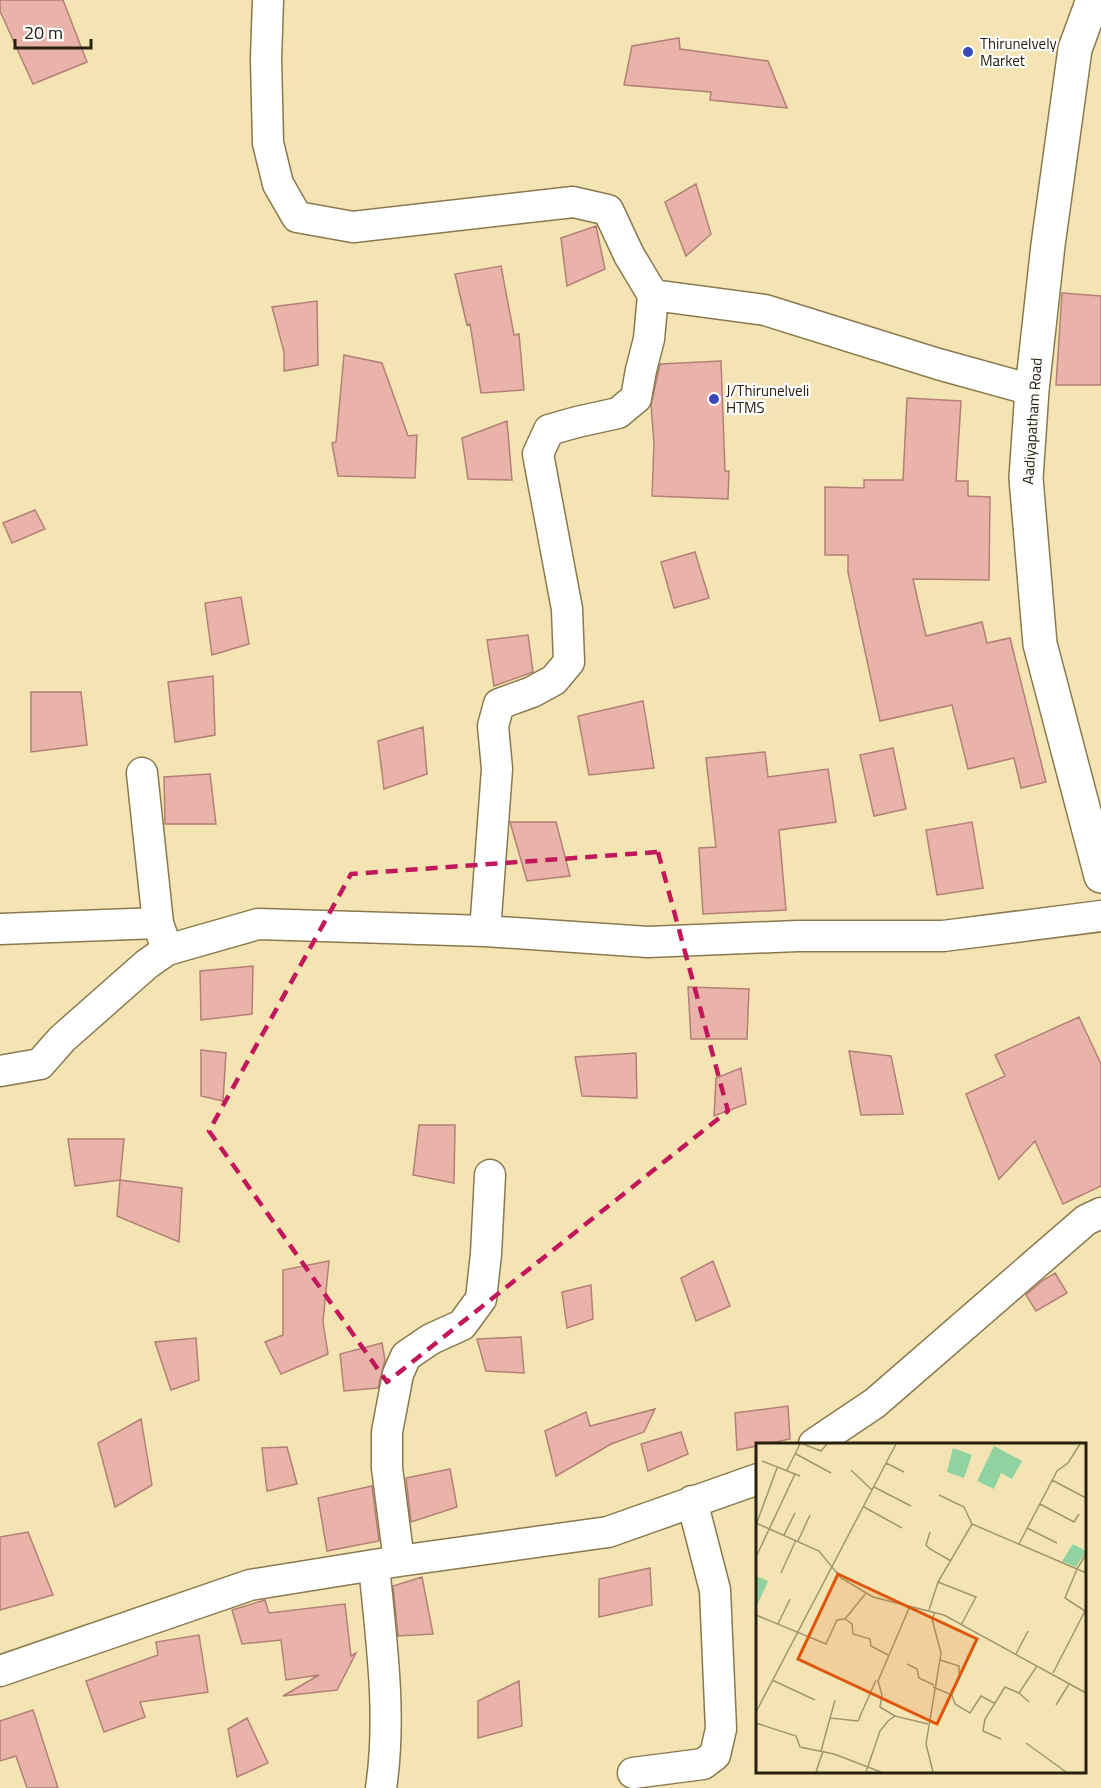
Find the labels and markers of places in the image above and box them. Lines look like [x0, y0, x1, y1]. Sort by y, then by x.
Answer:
place label: Thirunelvely Market [980, 32, 1057, 72]
marker: Thirunelvely Market [961, 45, 975, 59]
place label: J/Thirunelveli HTMS [726, 379, 809, 419]
marker: J/Thirunelveli HTMS [707, 392, 721, 406]

